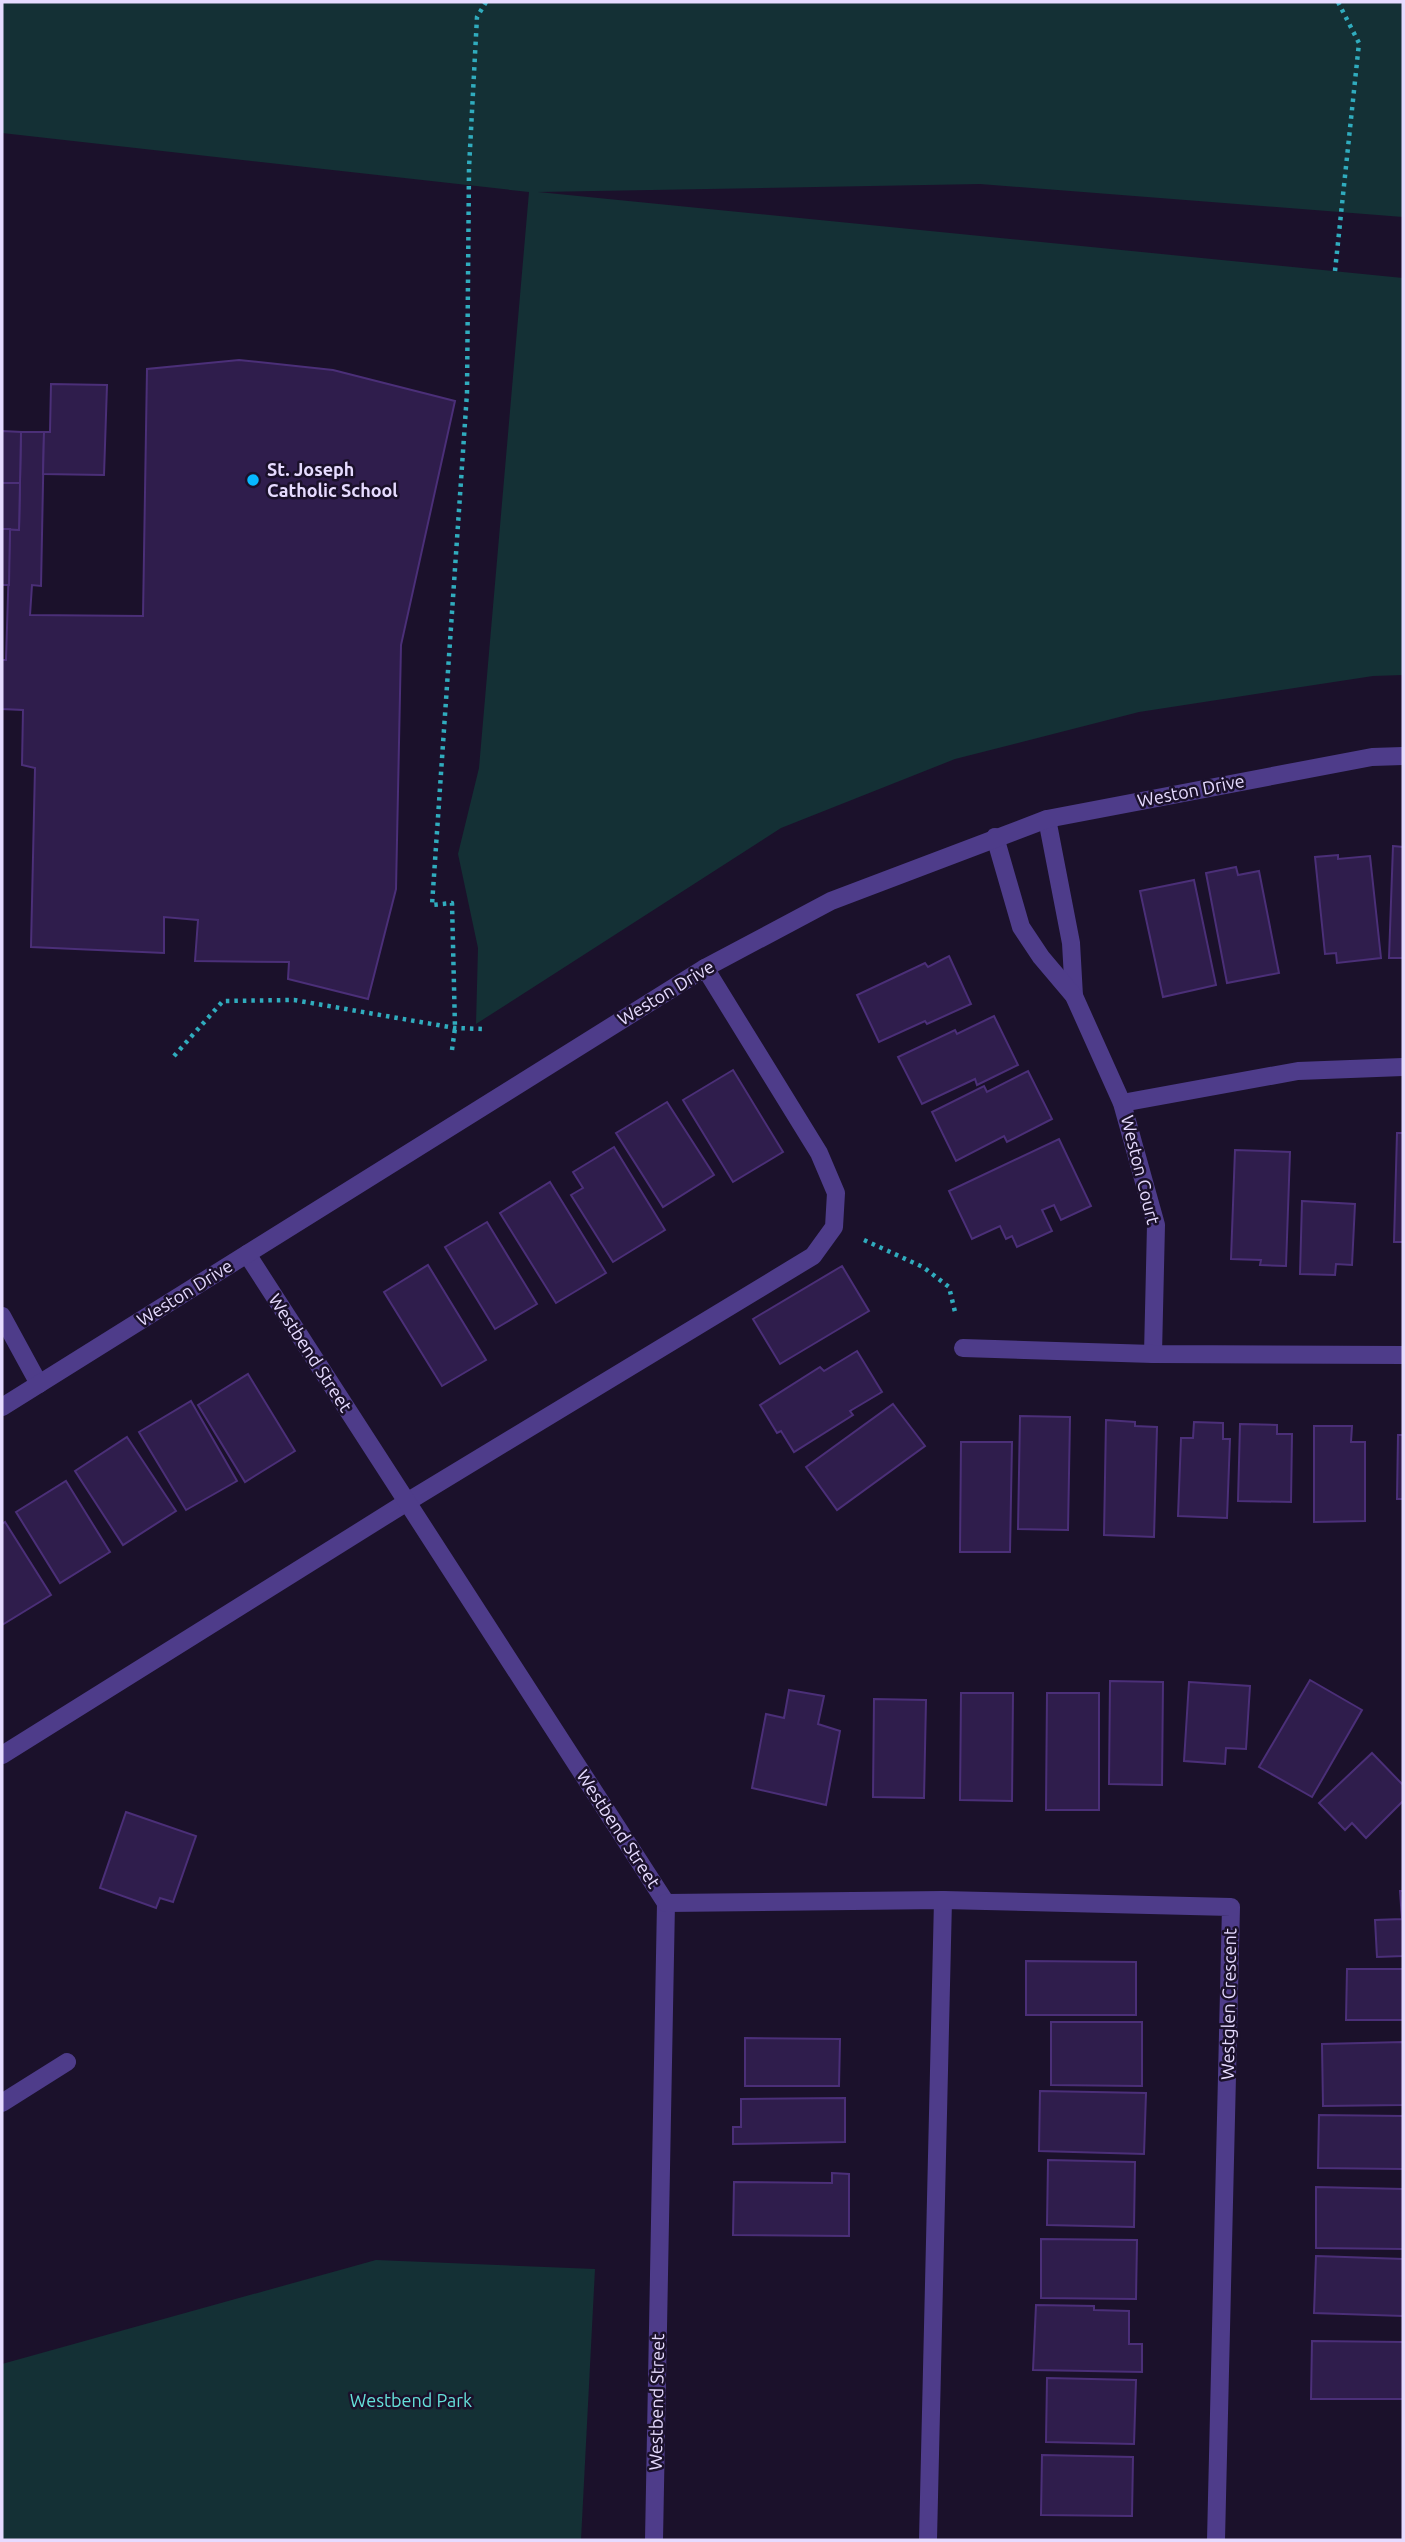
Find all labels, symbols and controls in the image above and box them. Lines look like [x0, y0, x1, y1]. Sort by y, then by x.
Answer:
place label: St. Joseph Catholic School [267, 459, 398, 500]
marker: St. Joseph Catholic School [245, 472, 261, 488]
street label: Weston Drive [1136, 770, 1246, 810]
street label: Weston Drive [614, 956, 717, 1029]
street label: Weston Court [1118, 1113, 1164, 1226]
street label: Weston Drive [133, 1255, 236, 1329]
street label: Westbend Street [265, 1290, 356, 1415]
street label: Westbend Street [573, 1766, 664, 1891]
street label: Westglen Crescent [1217, 1928, 1239, 2080]
street label: Westbend Street [645, 2333, 667, 2471]
park label: Westbend Park [350, 2390, 472, 2410]

